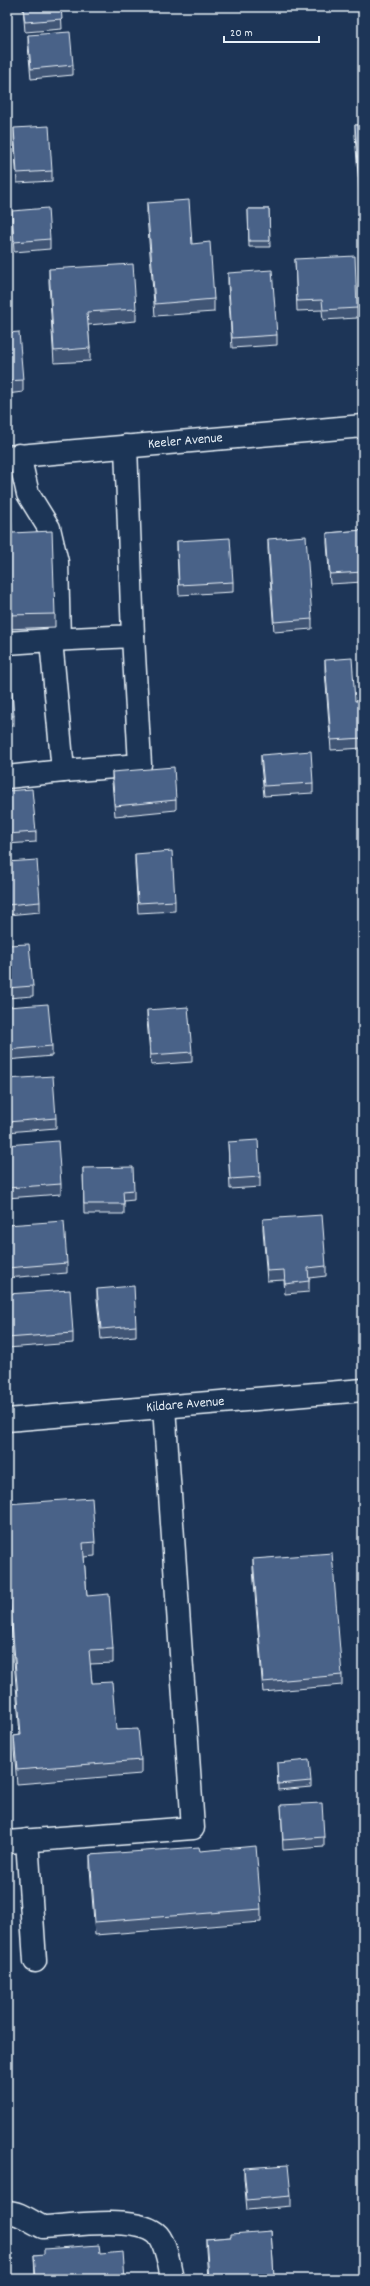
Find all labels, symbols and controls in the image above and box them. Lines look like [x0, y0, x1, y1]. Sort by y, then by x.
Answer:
scale bar [224, 18, 319, 44]
text: 20 m [230, 25, 253, 42]
street label: Keeler Avenue [147, 428, 224, 455]
street label: Kildare Avenue [145, 1392, 225, 1418]

